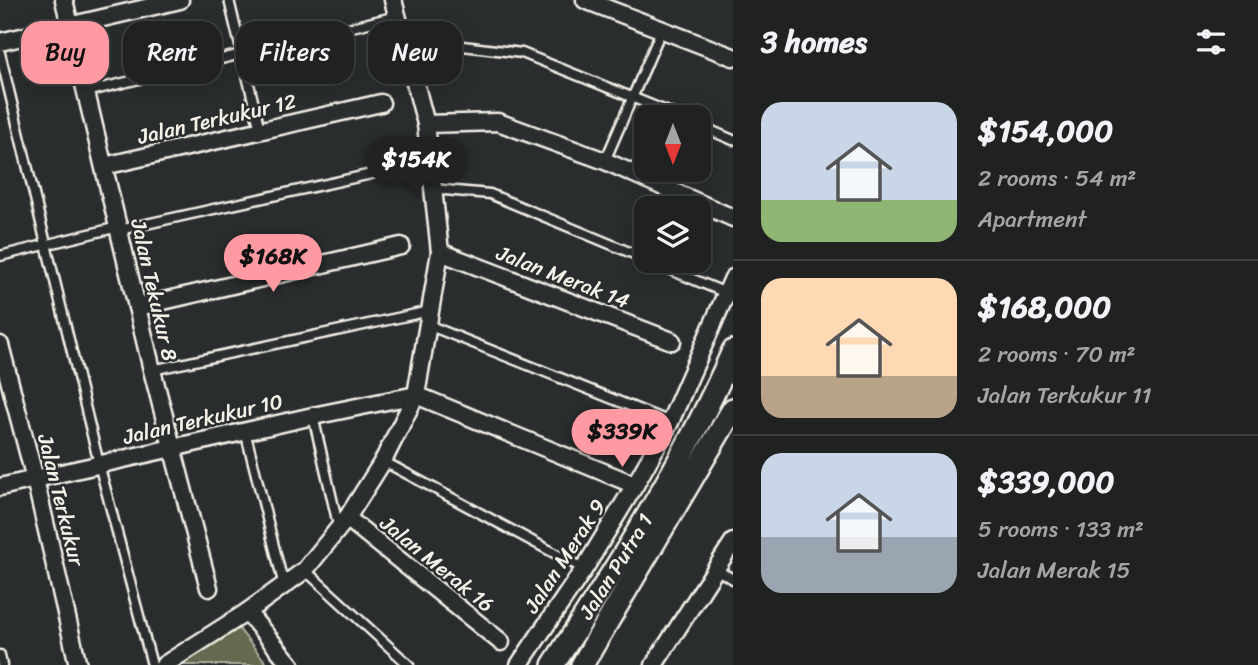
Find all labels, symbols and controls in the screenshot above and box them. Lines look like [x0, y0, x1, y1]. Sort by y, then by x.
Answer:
text: 3 homes [761, 15, 867, 69]
chip: Buy [21, 21, 109, 84]
chip: Rent [123, 21, 222, 84]
chip: Filters [236, 21, 354, 84]
chip: New [368, 21, 462, 84]
icon: filters [1192, 23, 1230, 61]
street label: Jalan Terkukur 12 [133, 82, 300, 156]
text: $154,000 [978, 104, 1113, 158]
north arrow [634, 105, 710, 182]
map controls [634, 105, 711, 273]
icon: home [817, 130, 901, 214]
pin: $154K [367, 138, 465, 197]
text: $154K [382, 139, 450, 180]
text: 2 rooms · 54 m² [978, 158, 1136, 199]
button: layers [634, 196, 711, 273]
text: Apartment [978, 199, 1087, 240]
street label: Jalan Tekukur 8 [119, 214, 189, 365]
pin: $168K [224, 234, 322, 294]
street label: Jalan Merak 14 [490, 234, 635, 320]
text: $168K [240, 236, 306, 277]
text: $168,000 [978, 280, 1111, 334]
icon: home [817, 306, 901, 390]
text: 2 rooms · 70 m² [978, 334, 1136, 375]
text: Jalan Terkukur 11 [978, 375, 1152, 416]
street label: Jalan Terkukur 10 [118, 382, 287, 456]
pin: $339K [573, 410, 671, 469]
text: $339K [588, 411, 656, 452]
street label: Jalan Terkukur [26, 429, 96, 571]
text: $339,000 [978, 455, 1115, 509]
icon: home [817, 481, 901, 565]
street label: Jalan Merak 9 [513, 491, 617, 622]
street label: Jalan Merak 16 [370, 505, 503, 622]
street label: Jalan Putra 1 [568, 506, 664, 628]
text: 5 rooms · 133 m² [978, 509, 1144, 550]
text: Jalan Merak 15 [978, 550, 1131, 591]

